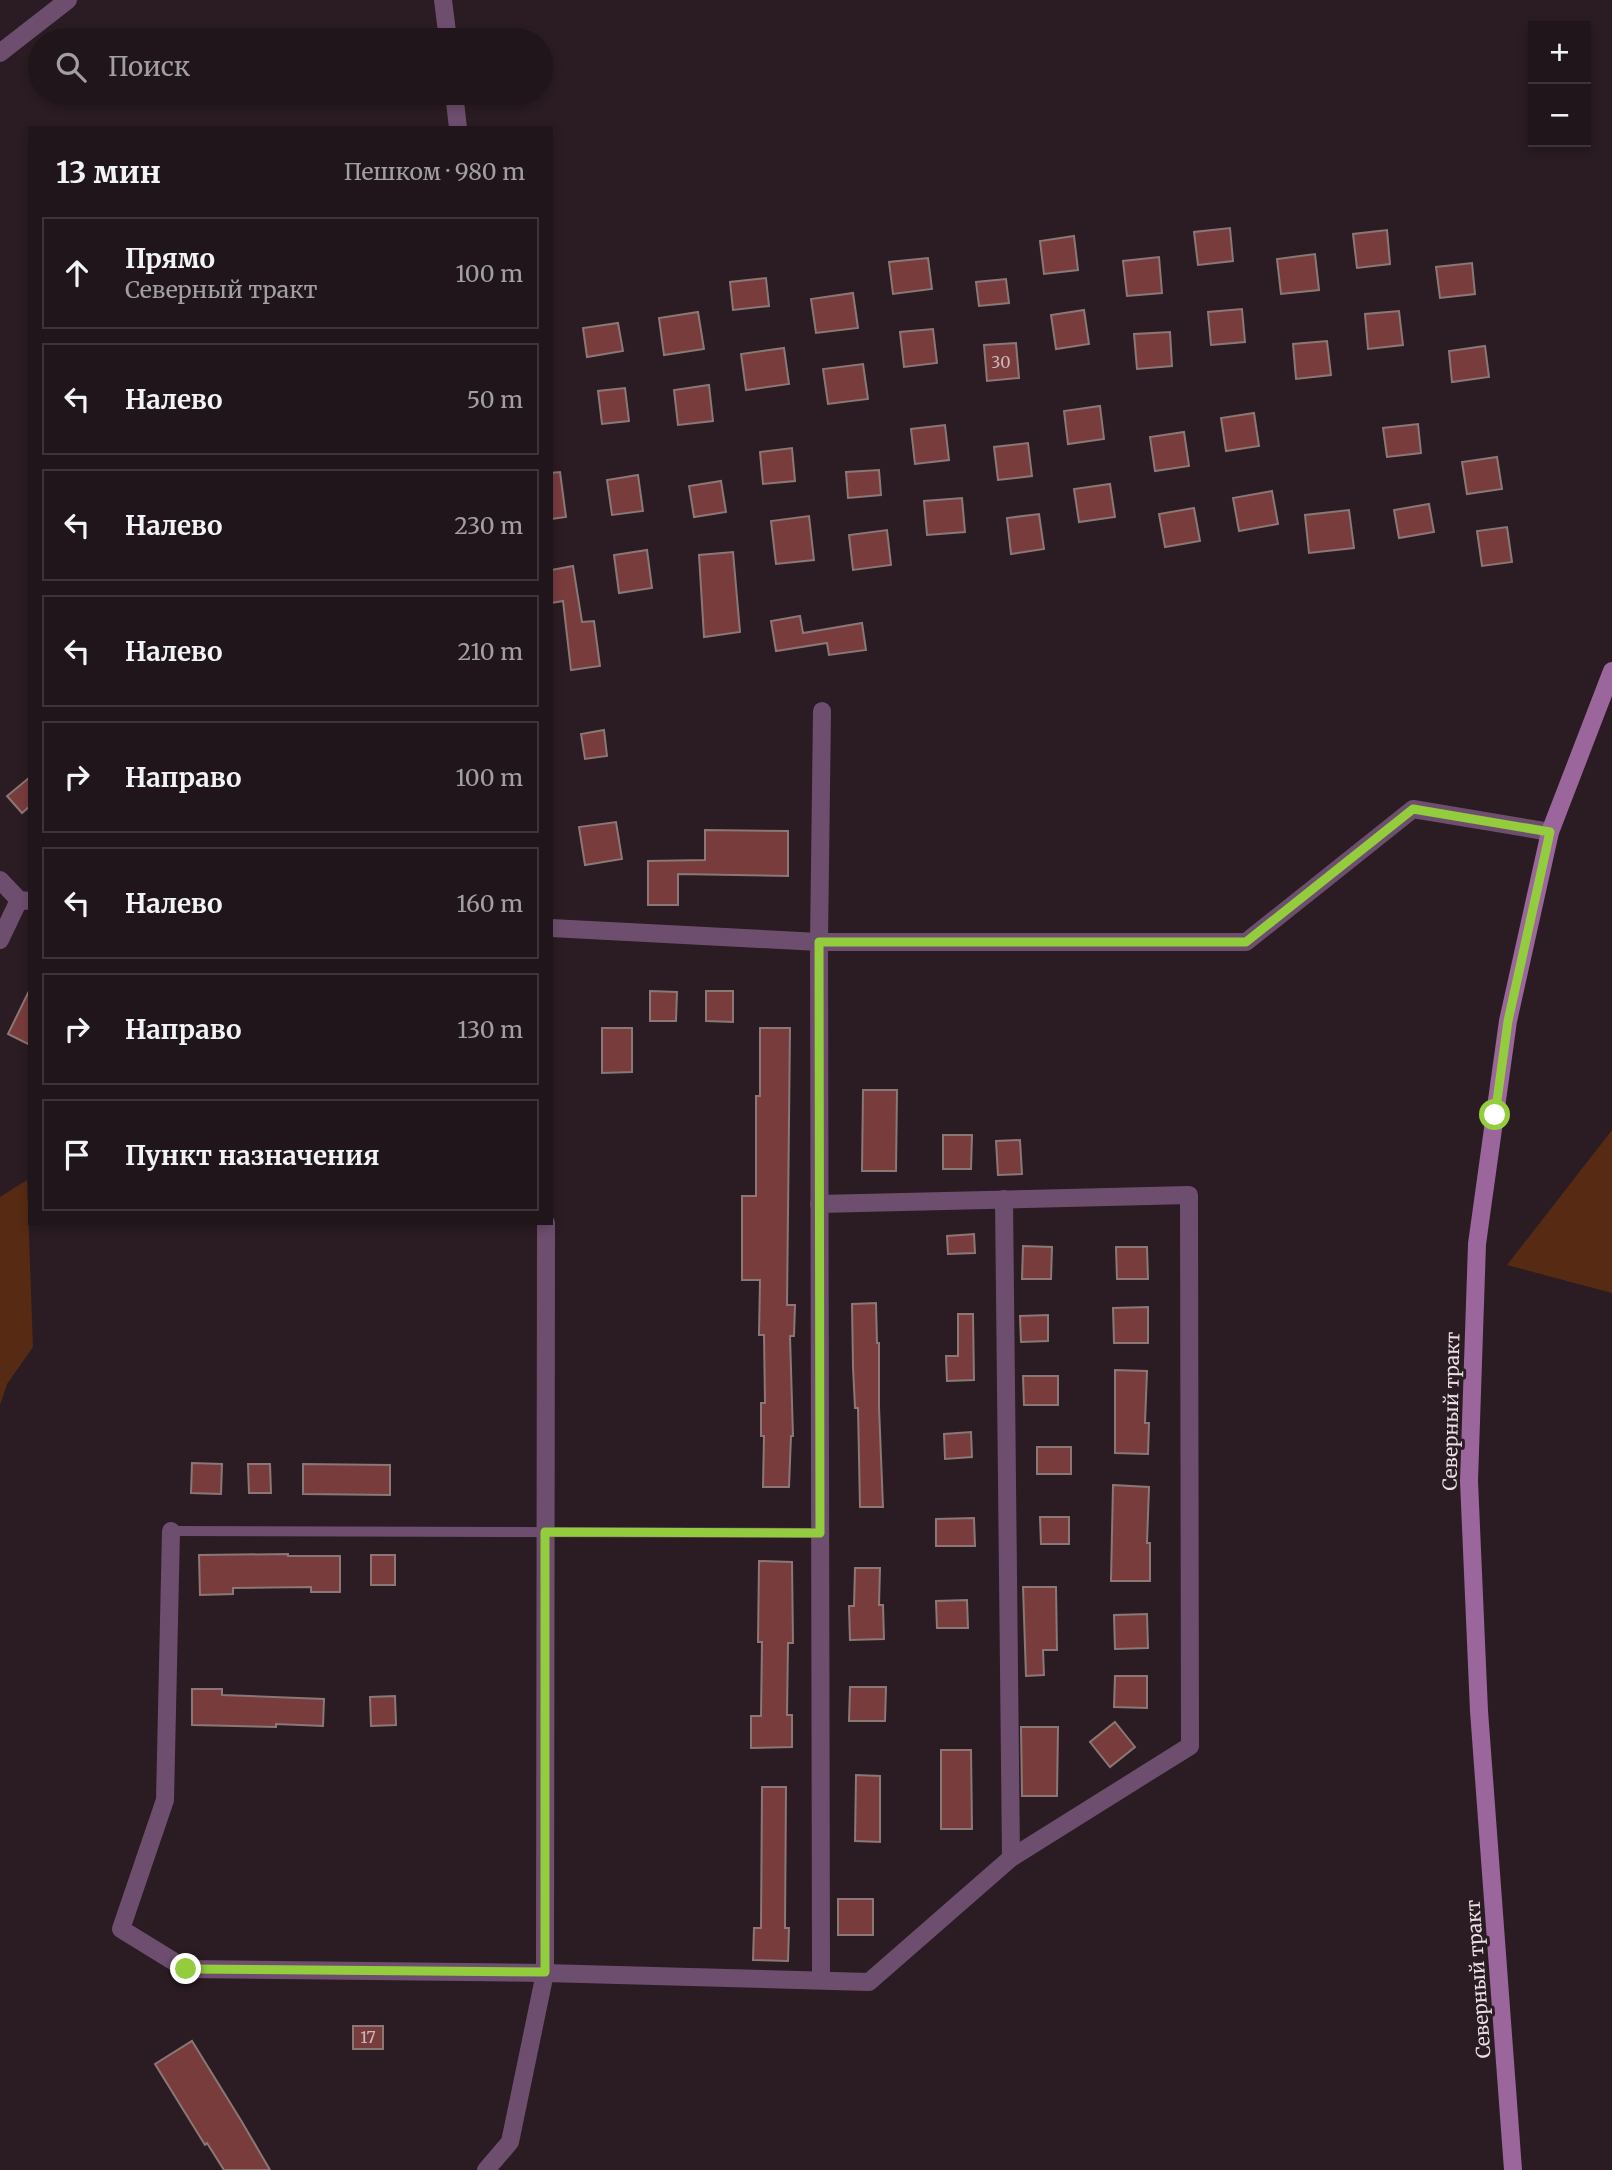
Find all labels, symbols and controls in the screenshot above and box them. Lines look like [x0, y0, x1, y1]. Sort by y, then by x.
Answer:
map controls [1528, 21, 1591, 147]
button: + [1528, 21, 1591, 84]
search box [28, 28, 553, 105]
icon: search [52, 48, 90, 86]
text: Поиск [108, 50, 190, 83]
button: − [1528, 84, 1591, 147]
text: 13 мин [56, 153, 161, 191]
text: Пешком · 980 m [344, 157, 525, 186]
text: Прямо [125, 242, 215, 275]
icon: ahead [58, 254, 96, 292]
text: 100 m [455, 259, 523, 288]
text: Северный тракт [125, 275, 318, 304]
house number: 30 [991, 352, 1011, 372]
icon: left [58, 380, 96, 418]
text: Налево [125, 383, 223, 416]
text: 50 m [467, 385, 523, 414]
icon: left [58, 506, 96, 544]
text: Налево [125, 509, 223, 542]
text: 230 m [454, 511, 523, 540]
icon: left [58, 632, 96, 670]
text: Налево [125, 635, 223, 668]
text: 210 m [458, 637, 523, 666]
icon: right [58, 758, 96, 796]
text: Направо [125, 761, 242, 794]
text: 100 m [455, 763, 523, 792]
icon: left [58, 884, 96, 922]
text: Налево [125, 887, 223, 920]
text: 160 m [457, 889, 523, 918]
icon: right [58, 1010, 96, 1048]
text: Направо [125, 1013, 242, 1046]
text: 130 m [457, 1015, 523, 1044]
route start [1479, 1099, 1510, 1130]
icon: arrive [58, 1136, 96, 1174]
text: Пункт назначения [125, 1139, 379, 1172]
street label: Северный тракт [1438, 1331, 1464, 1491]
street label: Северный тракт [1460, 1899, 1496, 2059]
route end [170, 1953, 201, 1984]
house number: 17 [360, 2027, 376, 2047]

